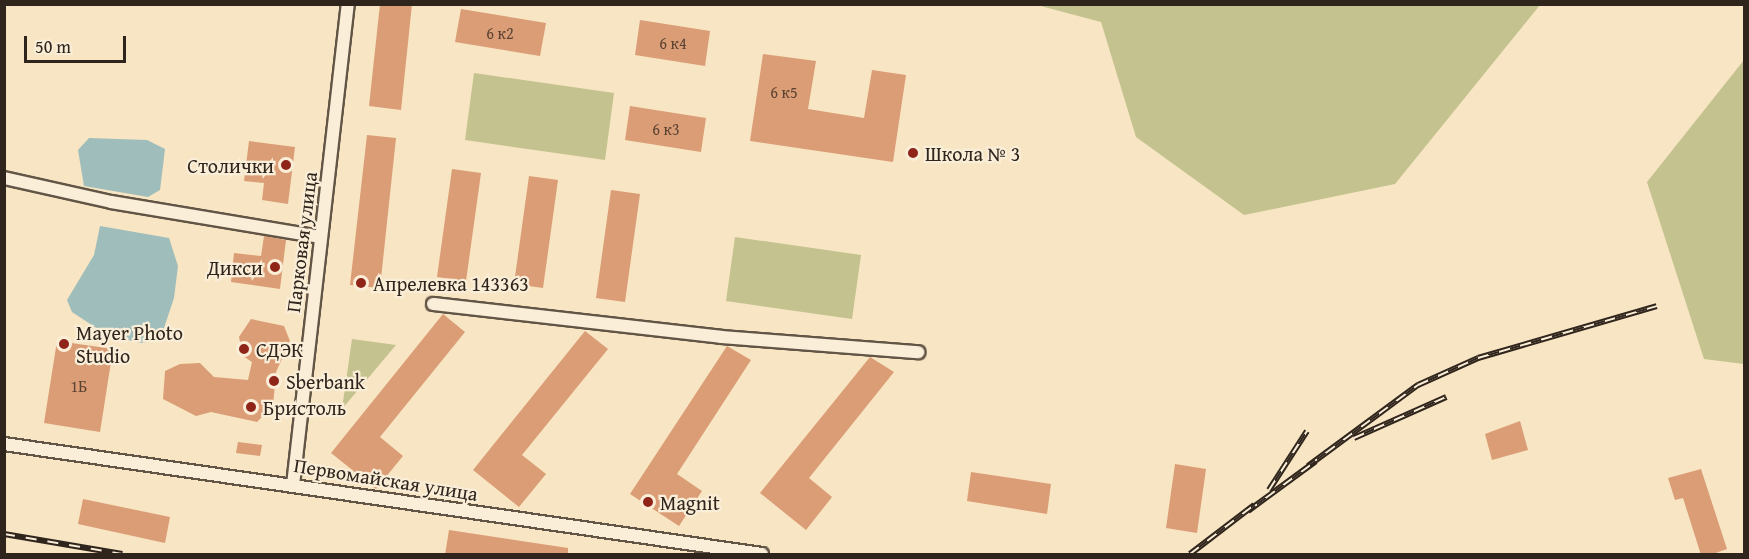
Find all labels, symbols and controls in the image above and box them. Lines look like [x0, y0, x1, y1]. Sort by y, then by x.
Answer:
house number: 6 к2 [486, 23, 514, 43]
scale bar [27, 24, 129, 62]
text: 50 m [35, 33, 71, 60]
house number: 6 к4 [659, 33, 687, 53]
house number: 6 к5 [770, 82, 798, 102]
house number: 6 к3 [652, 119, 680, 139]
place label: Школа № 3 [925, 141, 1020, 165]
marker: Школа № 3 [906, 146, 920, 160]
place label: Столички [187, 153, 274, 177]
marker: Столички [279, 158, 293, 172]
street label: Парковая улица [280, 170, 322, 314]
place label: Дикси [207, 255, 263, 279]
marker: Дикси [268, 260, 282, 274]
place label: Апрелевка 143363 [373, 271, 529, 295]
marker: Апрелевка 143363 [354, 276, 368, 290]
place label: Mayer Photo Studio [76, 320, 183, 367]
marker: Mayer Photo Studio [57, 337, 71, 351]
place label: СДЭК [256, 337, 303, 361]
marker: СДЭК [237, 342, 251, 356]
place label: Sberbank [286, 369, 365, 393]
marker: Sberbank [267, 374, 281, 388]
house number: 1Б [71, 376, 87, 396]
place label: Бристоль [263, 395, 346, 419]
marker: Бристоль [244, 400, 258, 414]
street label: Первомайская улица [292, 453, 480, 505]
place label: Magnit [660, 490, 720, 514]
marker: Magnit [641, 495, 655, 509]

